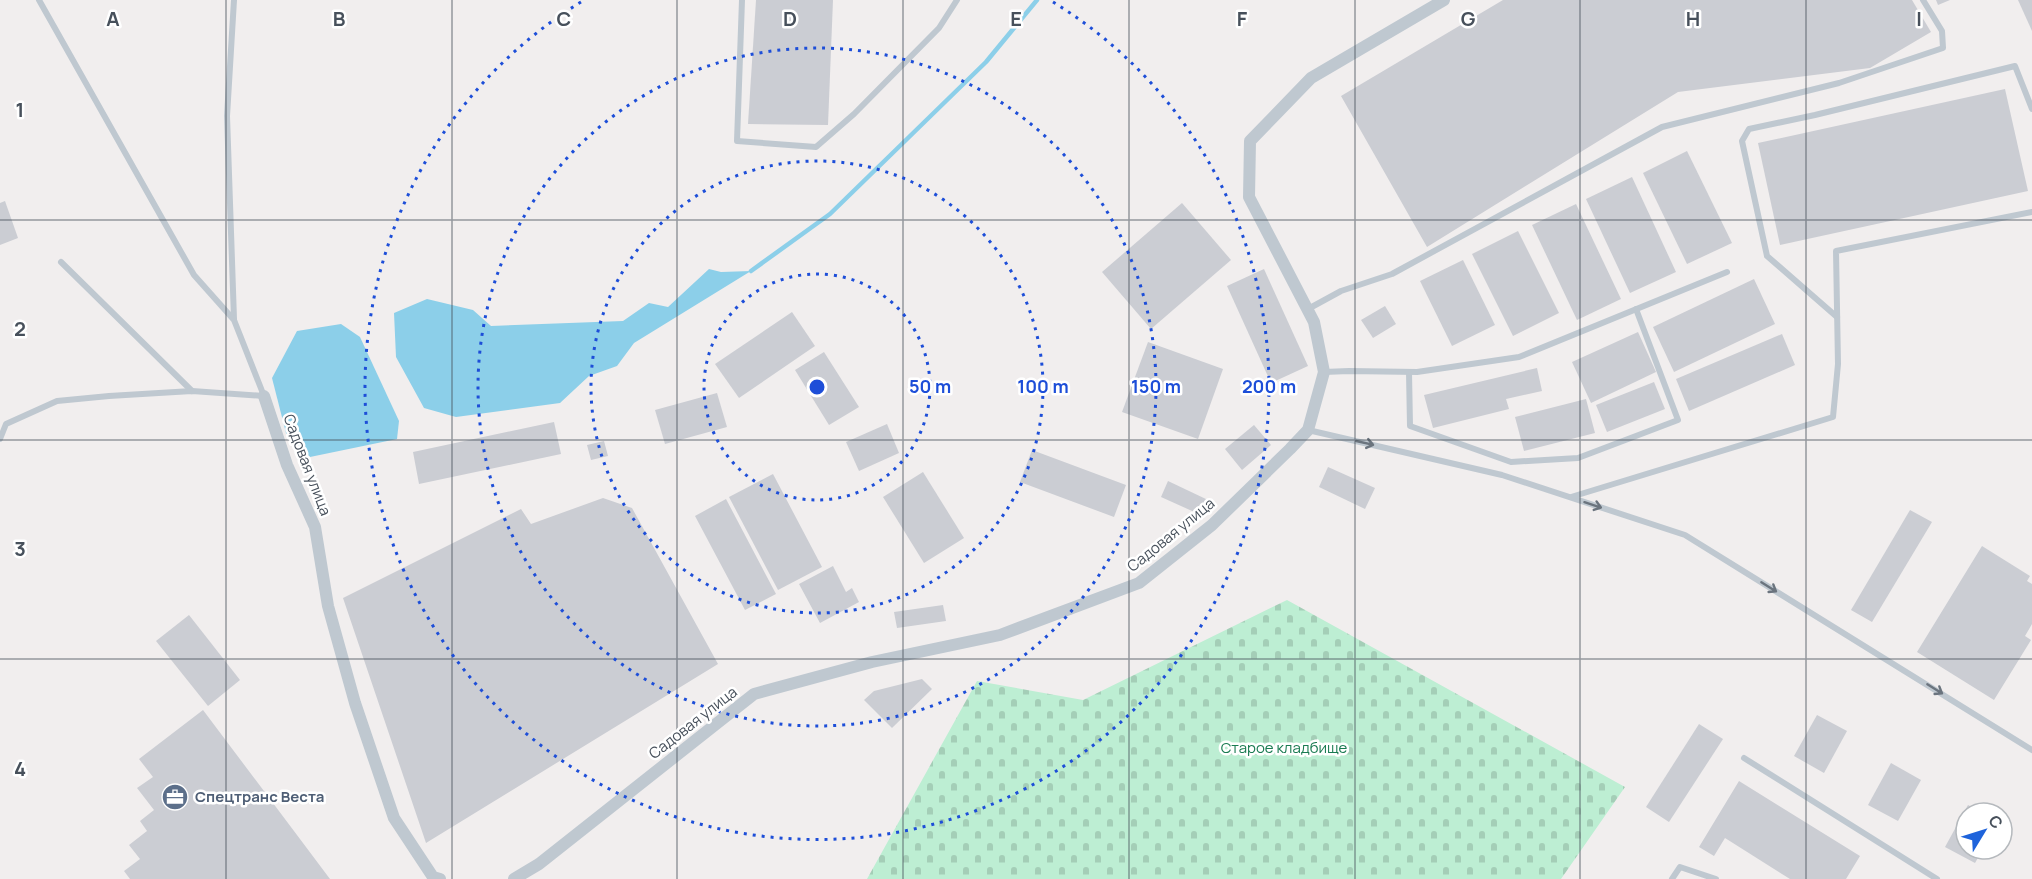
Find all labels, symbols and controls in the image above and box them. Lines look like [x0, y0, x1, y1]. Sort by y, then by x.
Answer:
text: A [106, 5, 120, 32]
text: B [333, 5, 346, 32]
text: C [557, 5, 571, 32]
text: D [783, 5, 797, 32]
text: E [1010, 5, 1022, 32]
text: F [1237, 5, 1248, 32]
text: G [1461, 5, 1476, 32]
text: H [1686, 5, 1700, 32]
text: I [1916, 5, 1922, 32]
text: 1 [16, 96, 24, 123]
text: 2 [14, 315, 26, 342]
text: 50 m [909, 374, 951, 398]
text: 100 m [1017, 374, 1069, 398]
text: 150 m [1131, 374, 1181, 398]
text: 200 m [1242, 374, 1296, 398]
centre of rings [807, 377, 827, 397]
street label: Садовая улица [278, 411, 336, 519]
one-way arrow [1355, 438, 1374, 450]
street label: Садовая улица [1123, 493, 1219, 576]
one-way arrow [1583, 500, 1602, 511]
text: 3 [14, 535, 26, 562]
one-way arrow [1760, 581, 1777, 593]
street label: Садовая улица [644, 681, 741, 764]
one-way arrow [1926, 684, 1943, 696]
park label: Старое кладбище [1221, 737, 1348, 758]
text: 4 [14, 755, 26, 782]
office icon: Спецтранс Веста [160, 782, 190, 812]
place label: Спецтранс Веста [195, 786, 324, 807]
north arrow [1954, 801, 2014, 861]
text: С [1984, 810, 2008, 833]

